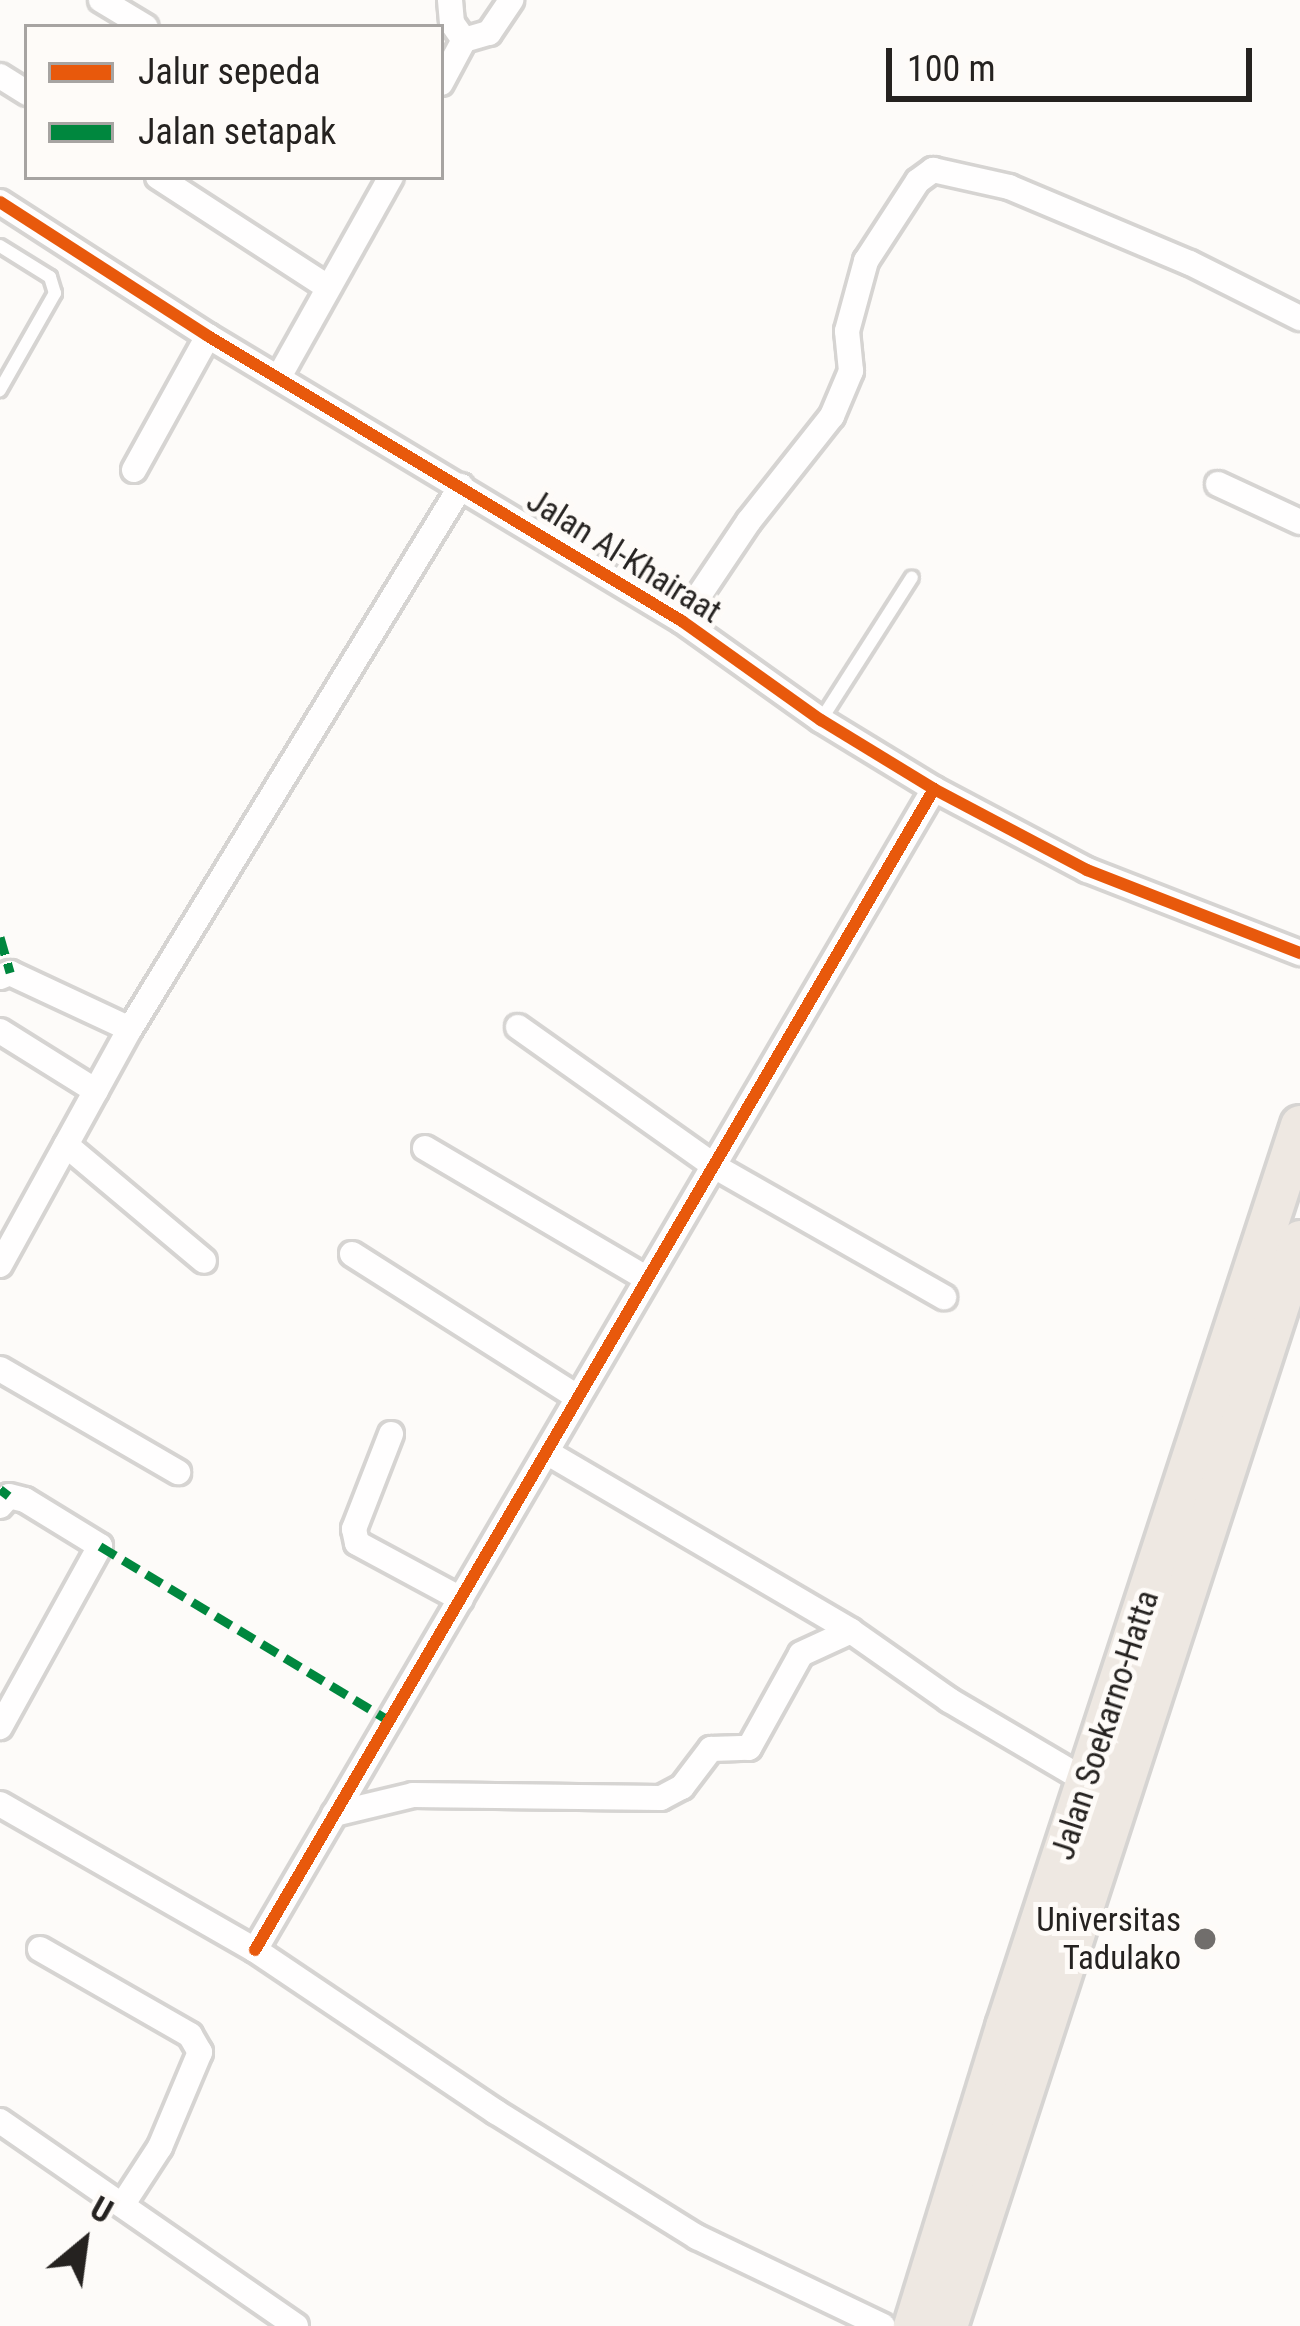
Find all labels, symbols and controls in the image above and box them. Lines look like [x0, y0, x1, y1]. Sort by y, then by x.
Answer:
legend [24, 24, 444, 180]
scale bar [892, 24, 1258, 98]
text: 100 m [907, 48, 996, 90]
text: Jalur sepeda [138, 51, 321, 93]
text: Jalan setapak [138, 111, 336, 153]
street label: Jalan Al-Khairaat [520, 480, 728, 632]
street label: Jalan Soekarno-Hatta [1043, 1585, 1167, 1865]
place label: Universitas Tadulako [1036, 1900, 1181, 1978]
marker: Universitas Tadulako [1192, 1926, 1218, 1952]
north arrow [24, 2182, 144, 2302]
text: U [84, 2188, 119, 2232]

